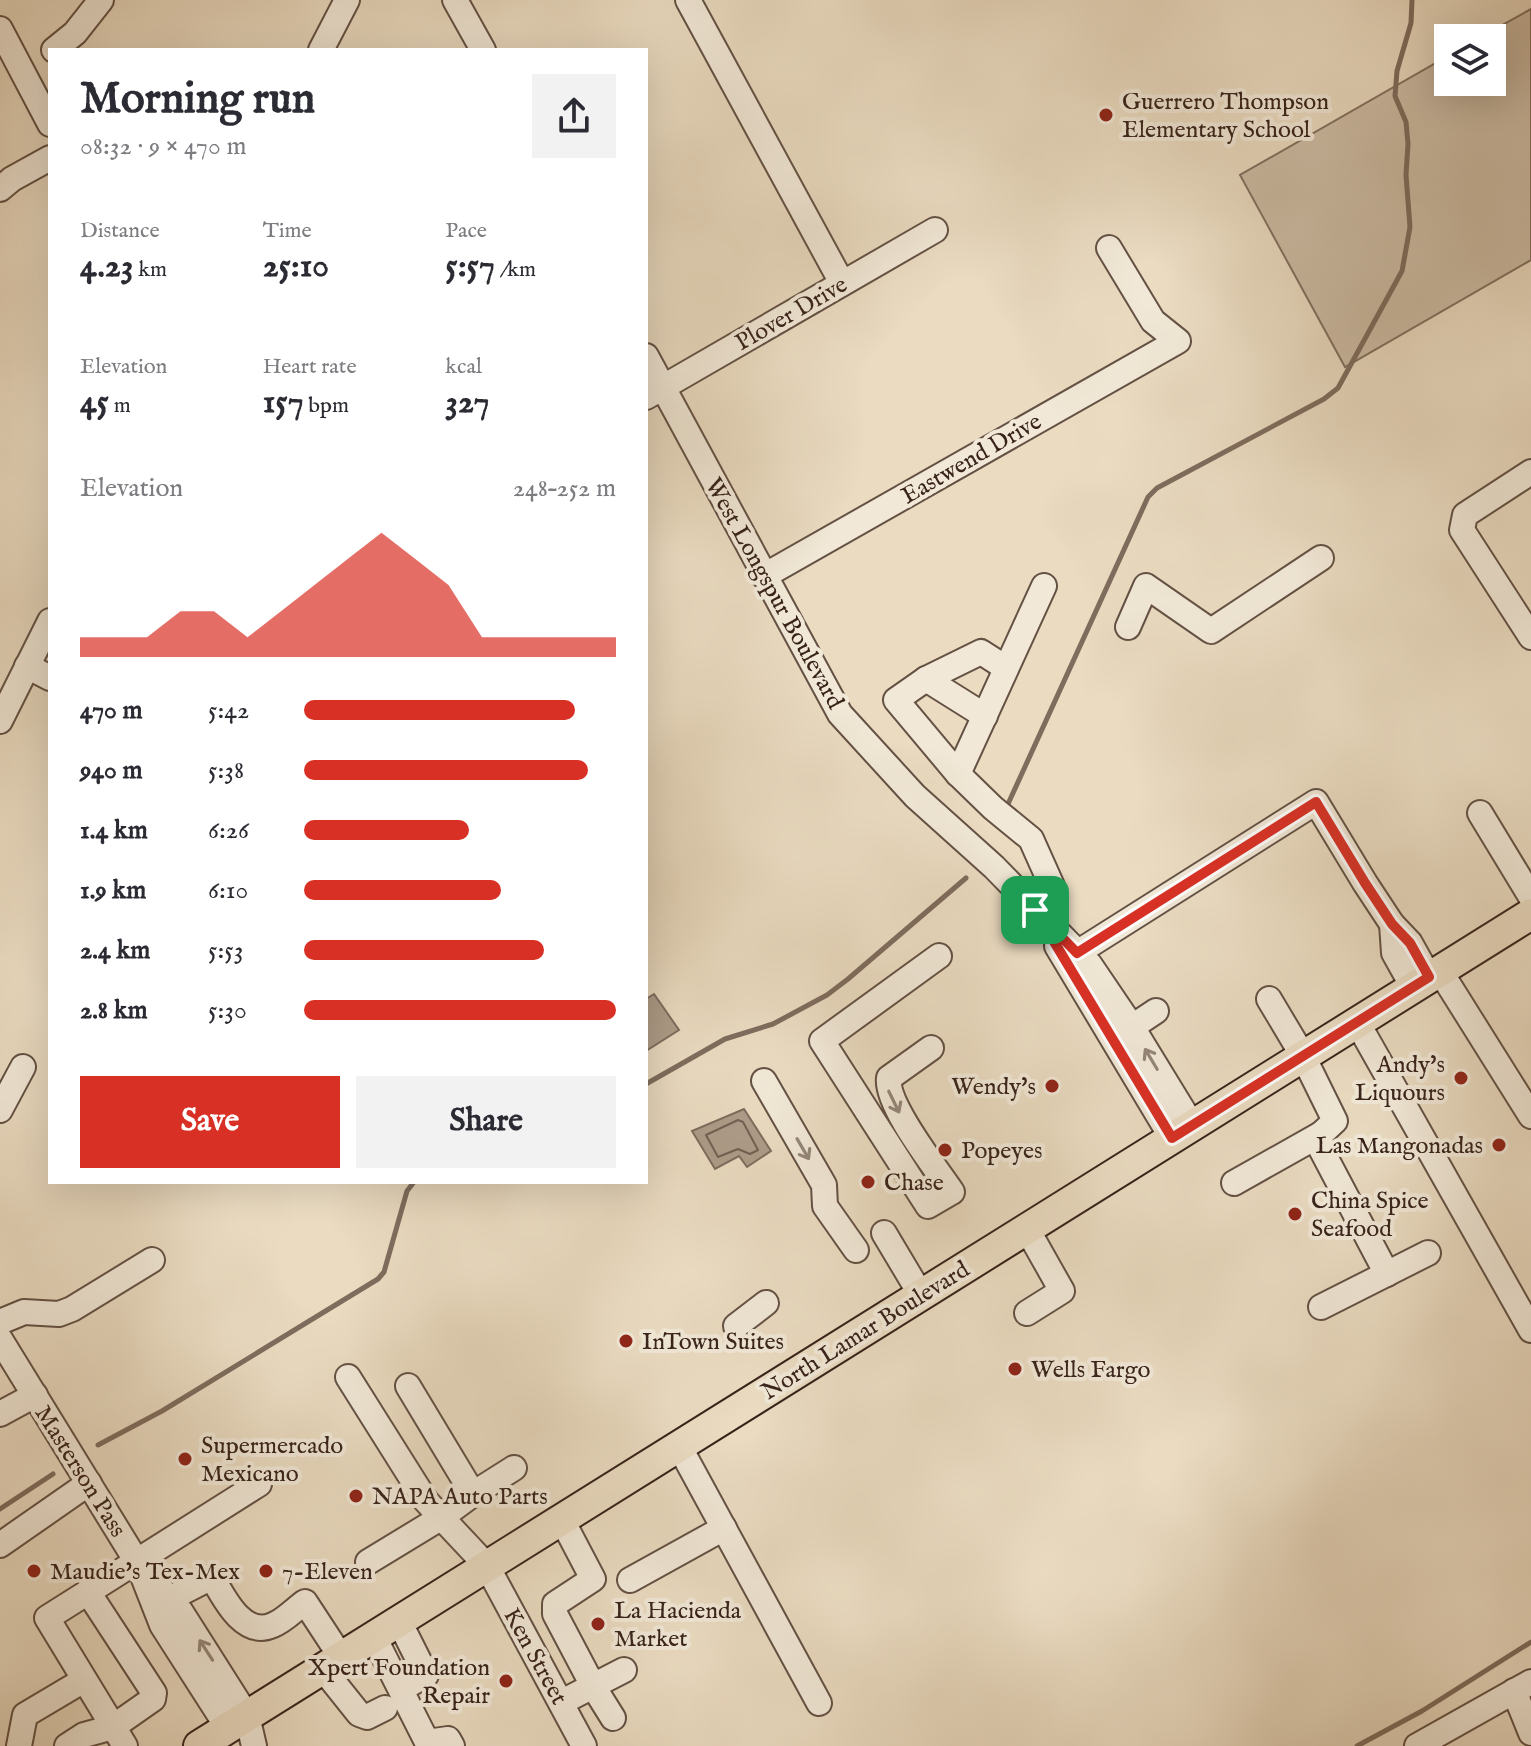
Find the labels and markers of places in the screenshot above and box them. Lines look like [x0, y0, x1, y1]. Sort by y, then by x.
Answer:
place label: Guerrero Thompson Elementary School [1122, 87, 1329, 146]
marker: Guerrero Thompson Elementary School [1097, 106, 1115, 124]
pin [1001, 876, 1069, 944]
place label: Andy's Liquours [1355, 1050, 1445, 1109]
marker: Andy's Liquours [1452, 1069, 1470, 1087]
place label: Wendy's [951, 1072, 1036, 1103]
marker: Wendy's [1043, 1077, 1061, 1095]
place label: Las Mangonadas [1316, 1131, 1483, 1162]
place label: Popeyes [961, 1136, 1042, 1167]
marker: Las Mangonadas [1490, 1136, 1508, 1154]
marker: Popeyes [936, 1141, 954, 1159]
place label: Chase [884, 1168, 944, 1199]
marker: Chase [859, 1173, 877, 1191]
place label: China Spice Seafood [1311, 1186, 1429, 1245]
marker: China Spice Seafood [1286, 1205, 1304, 1223]
place label: InTown Suites [642, 1327, 784, 1358]
marker: InTown Suites [617, 1332, 635, 1350]
place label: Wells Fargo [1031, 1355, 1151, 1386]
marker: Wells Fargo [1006, 1360, 1024, 1378]
place label: Supermercado Mexicano [201, 1431, 343, 1490]
marker: Supermercado Mexicano [176, 1450, 194, 1468]
place label: NAPA Auto Parts [372, 1482, 548, 1513]
marker: NAPA Auto Parts [347, 1487, 365, 1505]
place label: Maudie's Tex-Mex [50, 1557, 240, 1588]
place label: 7-Eleven [282, 1557, 373, 1588]
marker: Maudie's Tex-Mex [25, 1562, 43, 1580]
marker: 7-Eleven [257, 1562, 275, 1580]
place label: La Hacienda Market [614, 1596, 742, 1655]
marker: La Hacienda Market [589, 1615, 607, 1633]
place label: Xpert Foundation Repair [308, 1653, 490, 1712]
marker: Xpert Foundation Repair [497, 1672, 515, 1690]

